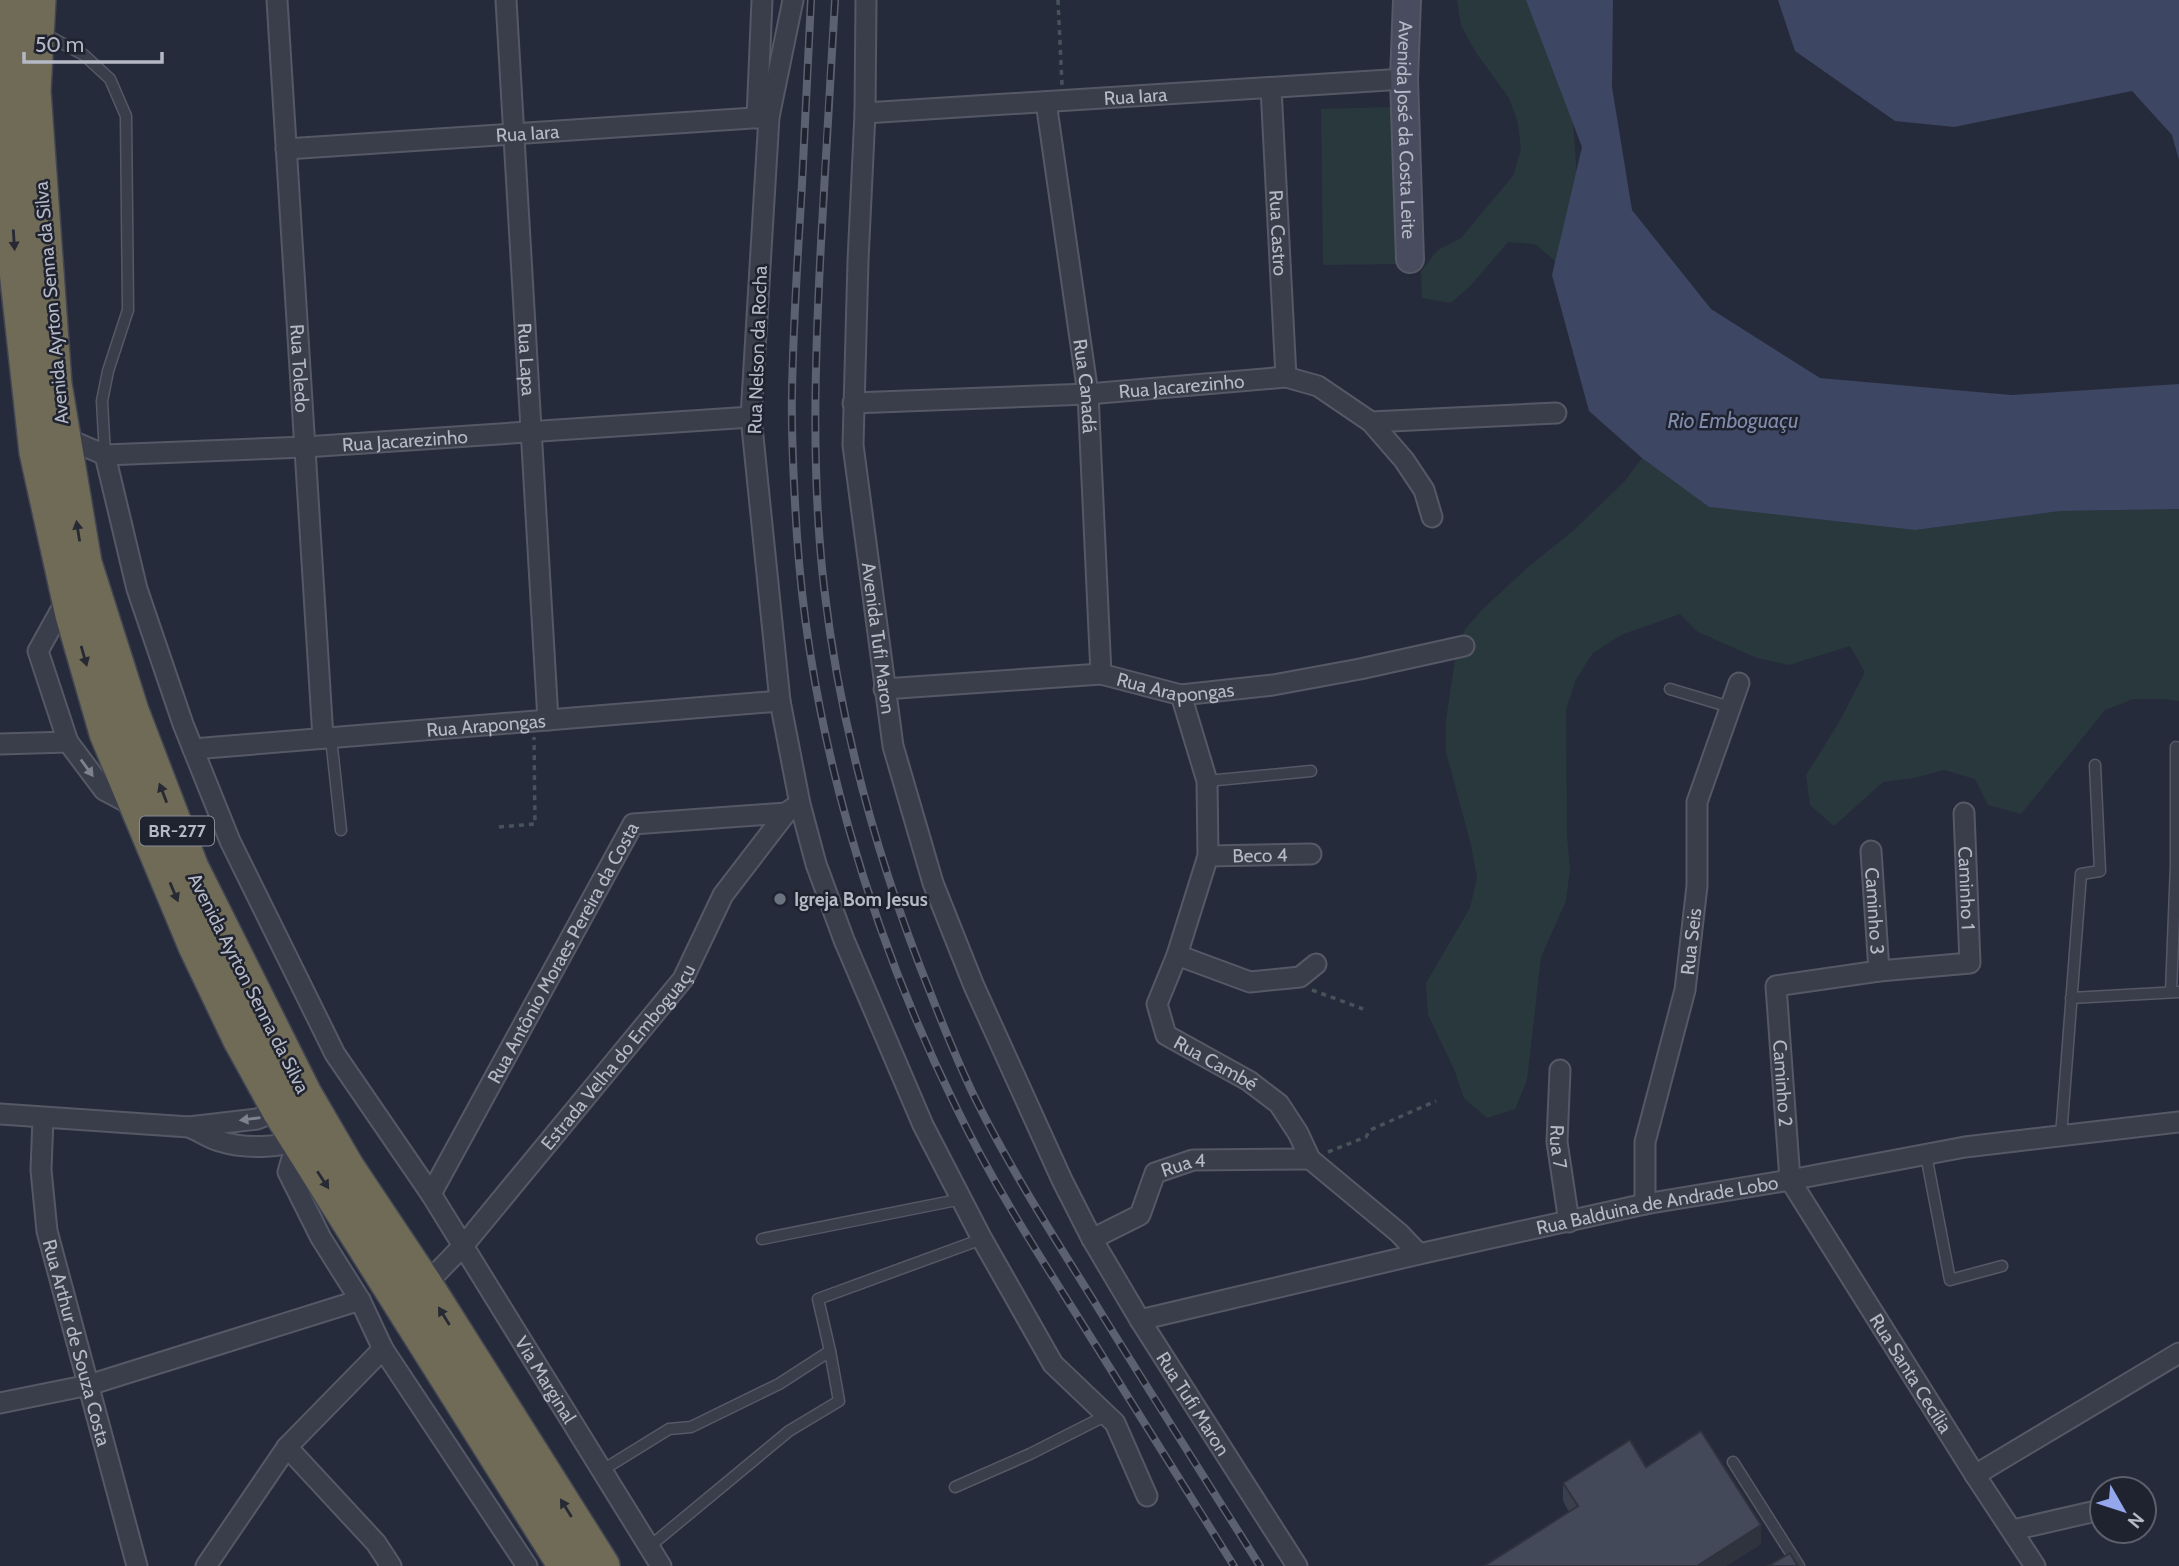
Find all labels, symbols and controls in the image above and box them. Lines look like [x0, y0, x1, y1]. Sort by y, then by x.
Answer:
street label: Avenida José da Costa Leite [1392, 20, 1420, 240]
scale bar [24, 21, 163, 65]
text: 50 m [35, 32, 84, 57]
street label: Rua Iara [1103, 83, 1168, 110]
street label: Rua Iara [495, 120, 560, 147]
street label: Avenida Ayrton Senna da Silva [29, 180, 74, 425]
street label: Rua Castro [1264, 189, 1292, 276]
one-way arrow [9, 229, 20, 251]
street label: Rua Nelson da Rocha [743, 265, 772, 435]
street label: Rua Lapa [513, 322, 540, 397]
street label: Rua Toledo [285, 323, 314, 413]
street label: Rua Canadá [1068, 338, 1101, 434]
street label: Rua Jacarezinho [1118, 370, 1245, 403]
water label: Rio Emboguaçu [1668, 408, 1798, 433]
street label: Rua Jacarezinho [341, 425, 469, 456]
one-way arrow [72, 519, 83, 541]
street label: Avenida Tufi Maron [857, 561, 900, 715]
one-way arrow [80, 646, 90, 667]
street label: Rua Arapongas [1114, 668, 1236, 707]
street label: Rua Arapongas [426, 709, 547, 742]
one-way arrow [80, 759, 94, 777]
one-way arrow [157, 783, 168, 804]
road number: BR-277 [140, 816, 214, 846]
street label: Rua Antônio Moraes Pereira da Costa [483, 818, 644, 1087]
street label: Beco 4 [1232, 843, 1288, 868]
street label: Caminho 1 [1953, 846, 1980, 930]
street label: Caminho 3 [1860, 866, 1889, 955]
street label: Avenida Ayrton Senna da Silva [183, 869, 314, 1097]
one-way arrow [168, 881, 179, 902]
place label: Igreja Bom Jesus [794, 888, 928, 911]
marker: Igreja Bom Jesus [772, 891, 788, 907]
street label: Rua Seis [1676, 907, 1706, 976]
street label: Estrada Velha do Emboguaçu [536, 961, 700, 1155]
street label: Rua Cambé [1170, 1031, 1263, 1096]
street label: Caminho 2 [1768, 1039, 1797, 1128]
one-way arrow [239, 1114, 261, 1125]
street label: Rua 7 [1545, 1124, 1572, 1171]
street label: Rua 4 [1158, 1149, 1205, 1182]
one-way arrow [316, 1171, 329, 1190]
street label: Rua Balduina de Andrade Lobo [1534, 1171, 1780, 1240]
street label: Rua Arthur de Souza Costa [38, 1237, 115, 1449]
one-way arrow [438, 1306, 451, 1325]
street label: Rua Santa Cecília [1865, 1309, 1957, 1437]
street label: Via Marginal [510, 1332, 581, 1428]
street label: Rua Tufi Maron [1151, 1348, 1235, 1460]
north arrow [2088, 1475, 2158, 1545]
one-way arrow [559, 1499, 572, 1518]
text: N [2123, 1508, 2149, 1533]

